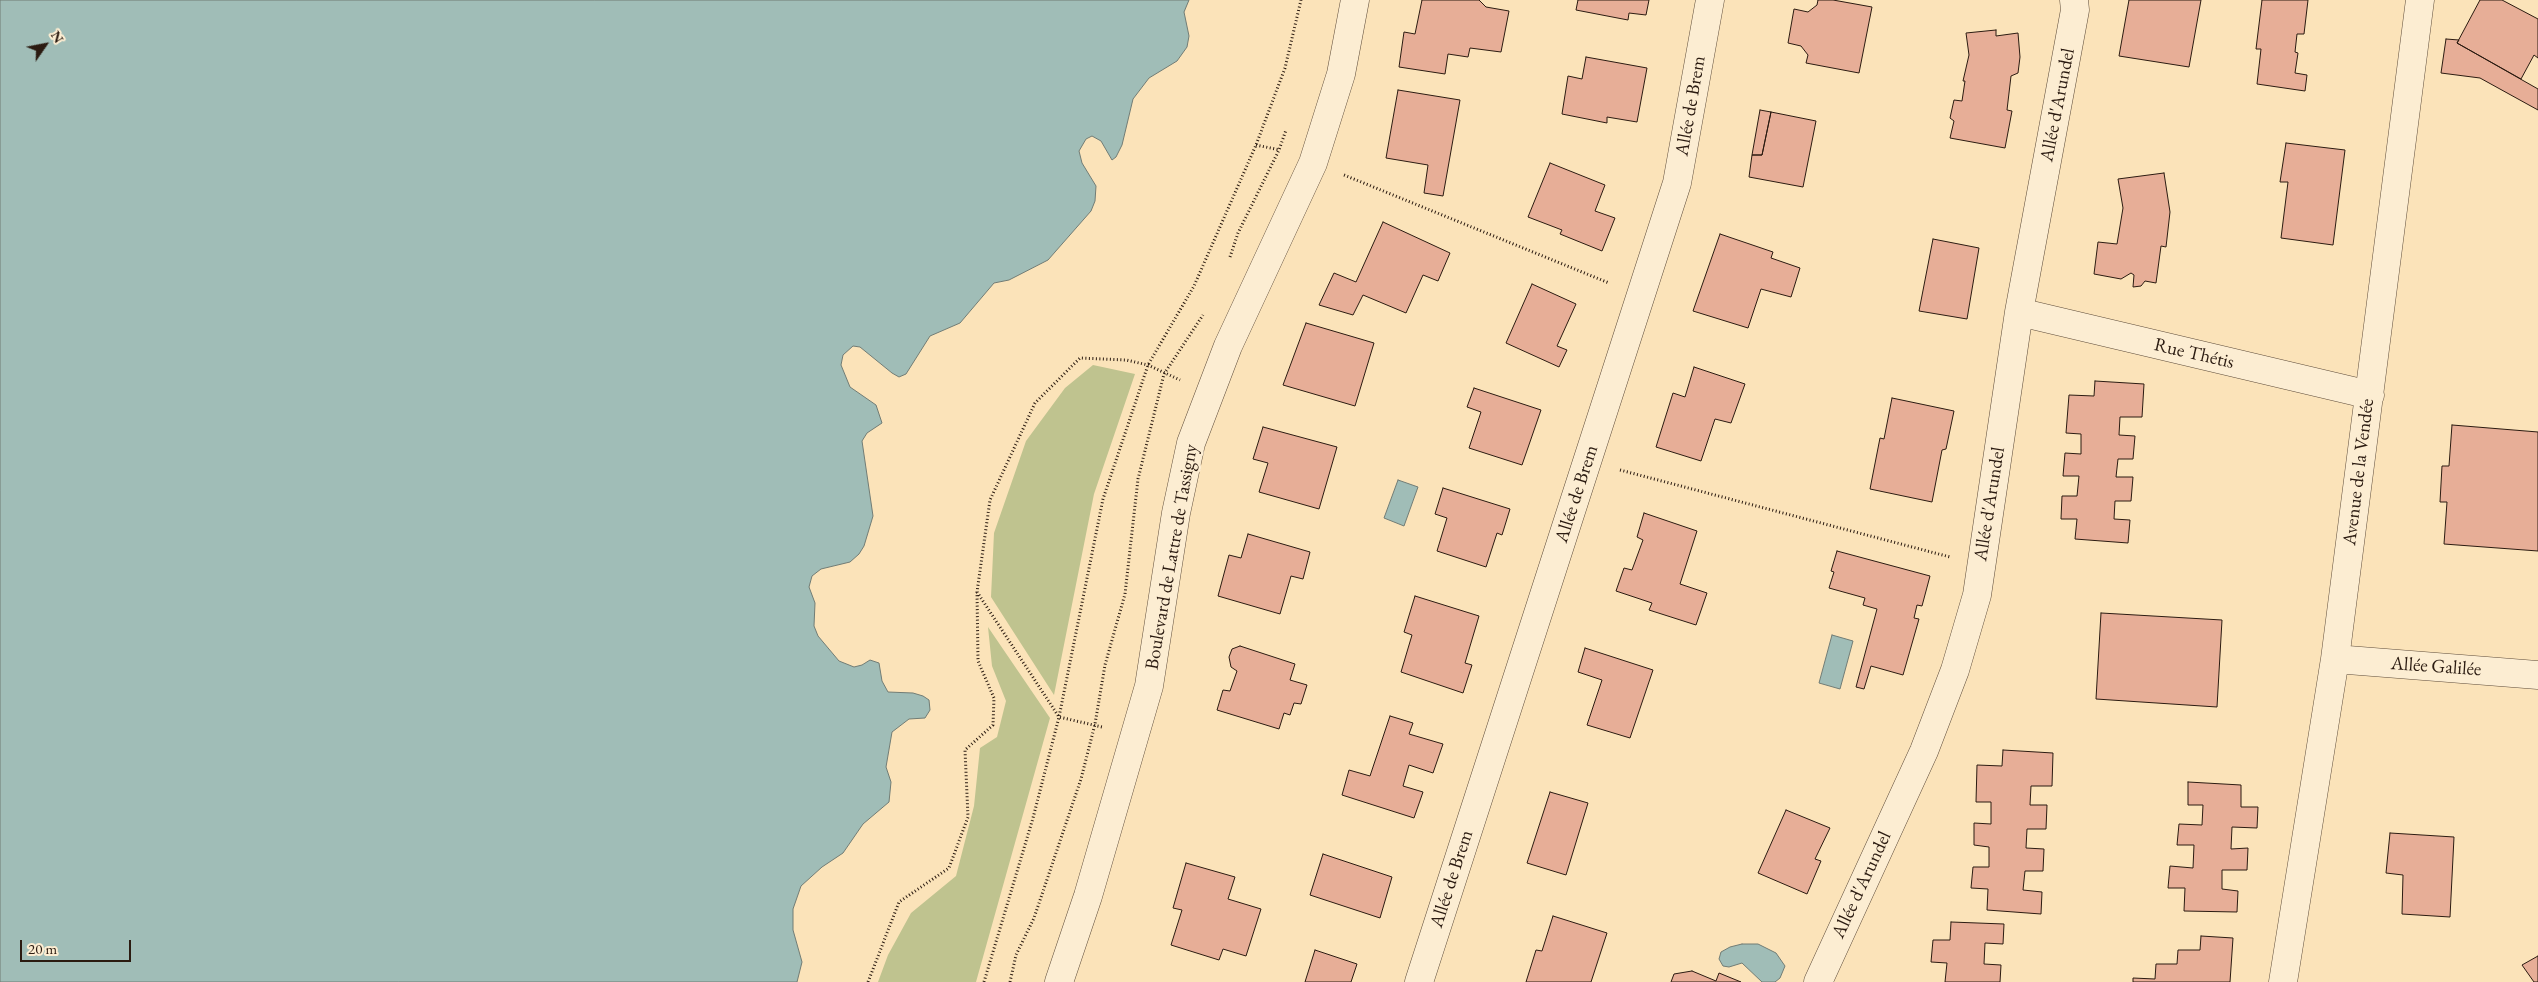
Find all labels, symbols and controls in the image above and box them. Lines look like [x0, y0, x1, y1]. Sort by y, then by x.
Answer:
north arrow [20, 20, 70, 70]
text: N [47, 27, 68, 46]
street label: Allée d'Arundel [2036, 46, 2080, 164]
street label: Allée de Brem [1671, 54, 1711, 158]
street label: Rue Thétis [2152, 334, 2236, 374]
street label: Avenue de la Vendée [2339, 397, 2379, 547]
street label: Boulevard de Lattre de Tassigny [1141, 442, 1203, 672]
street label: Allée de Brem [1551, 442, 1603, 546]
street label: Allée d'Arundel [1970, 445, 2010, 563]
street label: Allée Galilée [2390, 652, 2482, 682]
street label: Allée de Brem [1426, 827, 1478, 931]
street label: Allée d'Arundel [1827, 828, 1897, 942]
scale bar [22, 930, 134, 962]
text: 20 m [28, 939, 57, 958]

